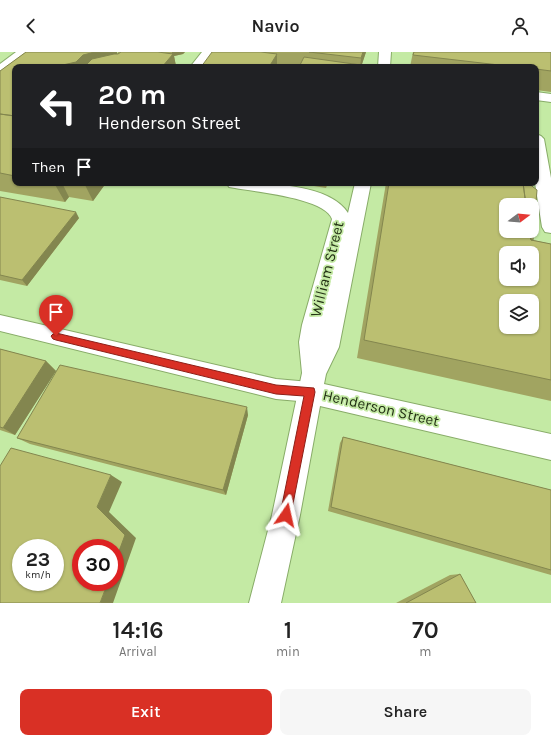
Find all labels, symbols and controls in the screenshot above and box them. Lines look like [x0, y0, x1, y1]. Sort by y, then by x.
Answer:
icon: back [20, 15, 42, 37]
text: Navio [251, 15, 300, 37]
icon: person [509, 15, 531, 37]
text: 20 m [98, 78, 166, 111]
icon: left [32, 80, 84, 132]
text: Henderson Street [98, 112, 240, 134]
icon: arrive [73, 156, 95, 178]
text: Then [32, 158, 65, 176]
north arrow [499, 198, 539, 238]
map controls [499, 198, 539, 334]
street label: William Street [306, 219, 348, 319]
button: sound [499, 246, 539, 286]
button: layers [499, 294, 539, 334]
pin [39, 295, 73, 336]
icon: arrive [45, 301, 67, 323]
street label: Henderson Street [321, 386, 441, 430]
position arrow [265, 494, 307, 536]
speed limit sign: 30 [72, 539, 124, 591]
text: 23 [26, 548, 50, 571]
text: km/h [25, 569, 51, 581]
text: 14:16 [112, 616, 164, 644]
text: 1 [284, 616, 292, 644]
text: 70 [412, 616, 439, 644]
text: Arrival [119, 644, 157, 659]
text: min [276, 644, 300, 659]
text: m [419, 644, 431, 659]
button: Exit [20, 689, 272, 735]
button: Share [280, 689, 531, 735]

